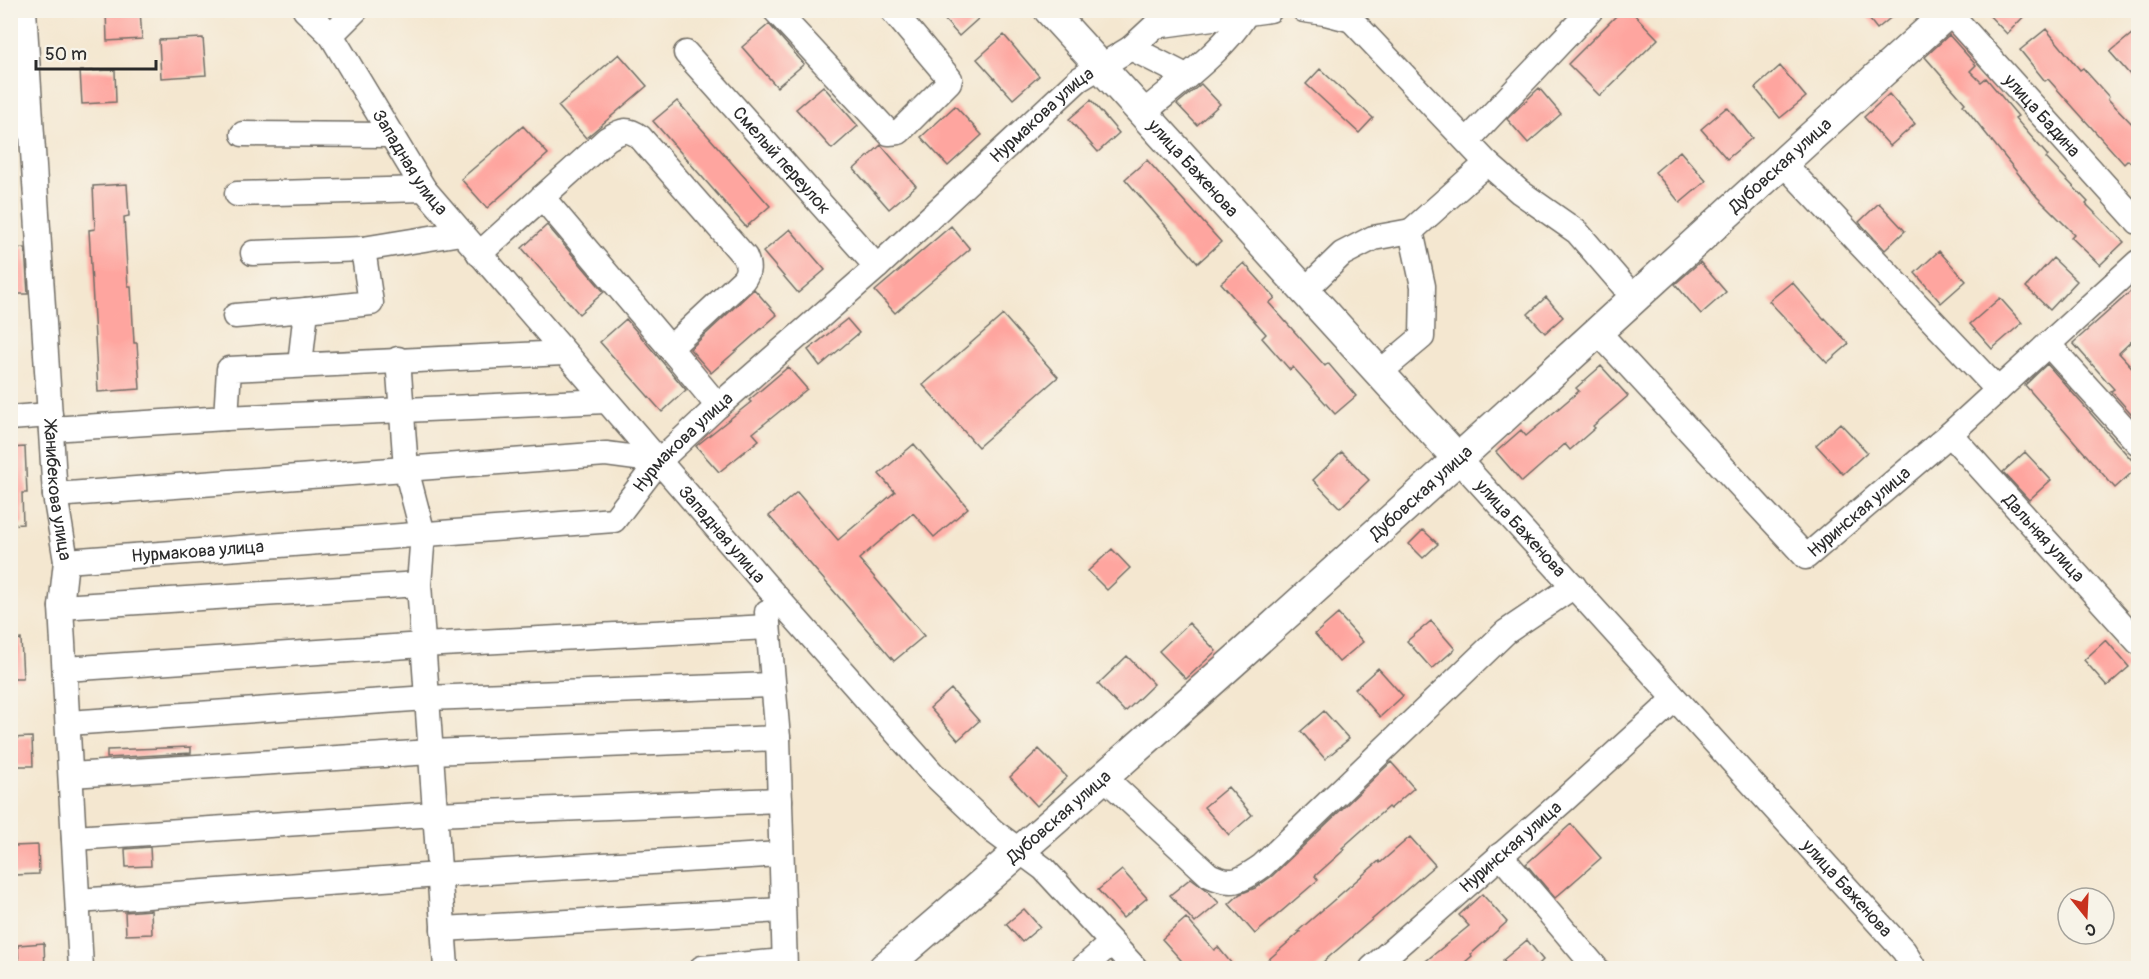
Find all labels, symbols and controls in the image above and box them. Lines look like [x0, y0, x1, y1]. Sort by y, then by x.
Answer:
scale bar [36, 33, 156, 71]
text: 50 m [45, 43, 87, 66]
street label: Нурмакова улица [985, 62, 1098, 168]
street label: улица Бадина [1998, 69, 2085, 162]
street label: Смелый переулок [727, 102, 836, 220]
street label: Западная улица [367, 105, 453, 220]
street label: Дубовская улица [1723, 113, 1837, 219]
street label: улица Баженова [1142, 114, 1243, 222]
street label: Нурмакова улица [628, 387, 738, 497]
street label: Жанибекова улица [38, 417, 77, 562]
street label: Дубовская улица [1364, 440, 1478, 546]
street label: Нуринская улица [1803, 462, 1916, 563]
street label: улица Баженова [1470, 474, 1571, 582]
street label: Западная улица [673, 481, 770, 588]
street label: Дальняя улица [1997, 488, 2089, 587]
street label: Нурмакова улица [131, 535, 265, 568]
street label: Дубовская улица [1001, 765, 1116, 870]
street label: Нуринская улица [1455, 796, 1567, 898]
street label: улица Баженова [1796, 834, 1897, 942]
north arrow [2056, 886, 2116, 946]
text: С [2082, 918, 2098, 940]

